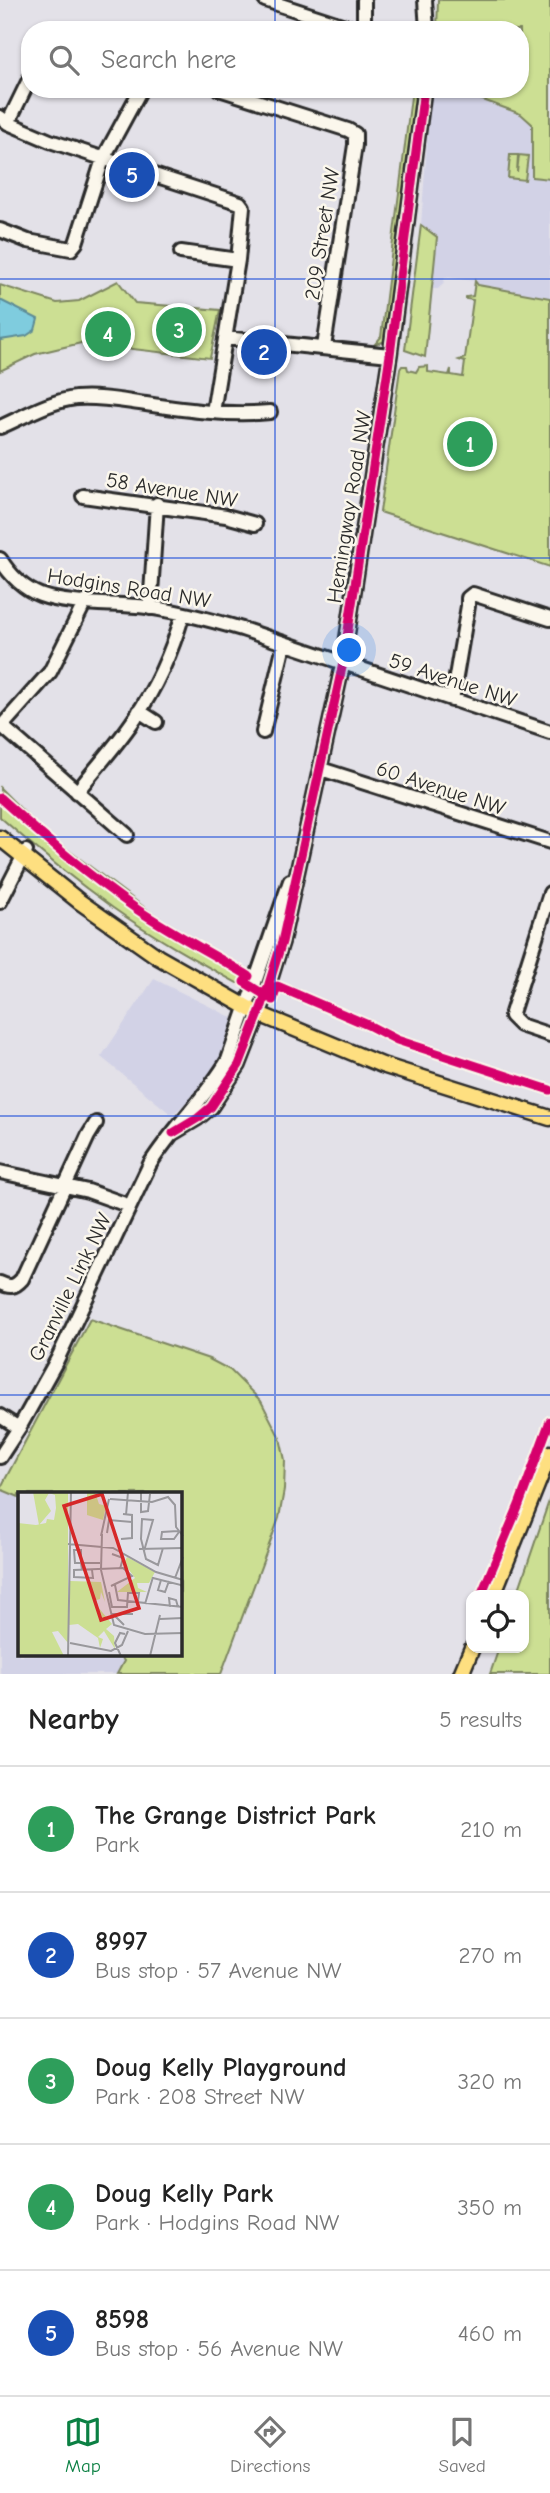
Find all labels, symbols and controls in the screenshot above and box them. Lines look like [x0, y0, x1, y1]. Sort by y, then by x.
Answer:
search box [21, 21, 529, 98]
icon: search [45, 41, 83, 79]
text: Search here [101, 45, 236, 75]
pin: 5 [109, 149, 155, 201]
street label: 209 Street NW [300, 165, 344, 302]
pin: 3 [156, 304, 202, 356]
pin: 4 [85, 308, 131, 360]
pin: 2 [241, 326, 287, 378]
street label: Hemingway Road NW [322, 408, 376, 605]
pin: 1 [447, 418, 493, 470]
street label: 58 Avenue NW [105, 468, 240, 512]
street label: Hodgins Road NW [46, 563, 213, 613]
your location [332, 633, 366, 667]
street label: 59 Avenue NW [386, 648, 520, 712]
street label: 60 Avenue NW [373, 756, 509, 820]
street label: Granville Link NW [24, 1208, 117, 1365]
inset map [18, 1492, 182, 1657]
map controls [466, 1590, 529, 1653]
button: locate [466, 1590, 529, 1653]
text: Nearby [28, 1702, 119, 1737]
text: 5 results [439, 1706, 522, 1733]
text: The Grange District Park [95, 1801, 376, 1831]
text: 1 [46, 1816, 56, 1843]
text: 210 m [460, 1816, 522, 1843]
text: Park [95, 1831, 139, 1858]
text: 8997 [95, 1927, 147, 1957]
text: 2 [45, 1942, 57, 1969]
text: 270 m [458, 1942, 522, 1969]
text: Bus stop · 57 Avenue NW [95, 1957, 341, 1984]
text: Doug Kelly Playground [95, 2053, 347, 2083]
text: 3 [45, 2068, 57, 2095]
text: 320 m [458, 2068, 522, 2095]
text: Park · 208 Street NW [95, 2083, 304, 2110]
text: Doug Kelly Park [95, 2179, 273, 2209]
text: 4 [46, 2194, 56, 2221]
text: 350 m [457, 2194, 522, 2221]
text: Park · Hodgins Road NW [95, 2209, 339, 2236]
text: 8598 [95, 2305, 149, 2335]
text: 5 [45, 2320, 57, 2347]
text: 460 m [458, 2320, 522, 2347]
text: Bus stop · 56 Avenue NW [95, 2335, 343, 2362]
tab: Map [64, 2413, 102, 2477]
tab: Directions [230, 2413, 310, 2477]
tab: Saved [439, 2413, 486, 2477]

